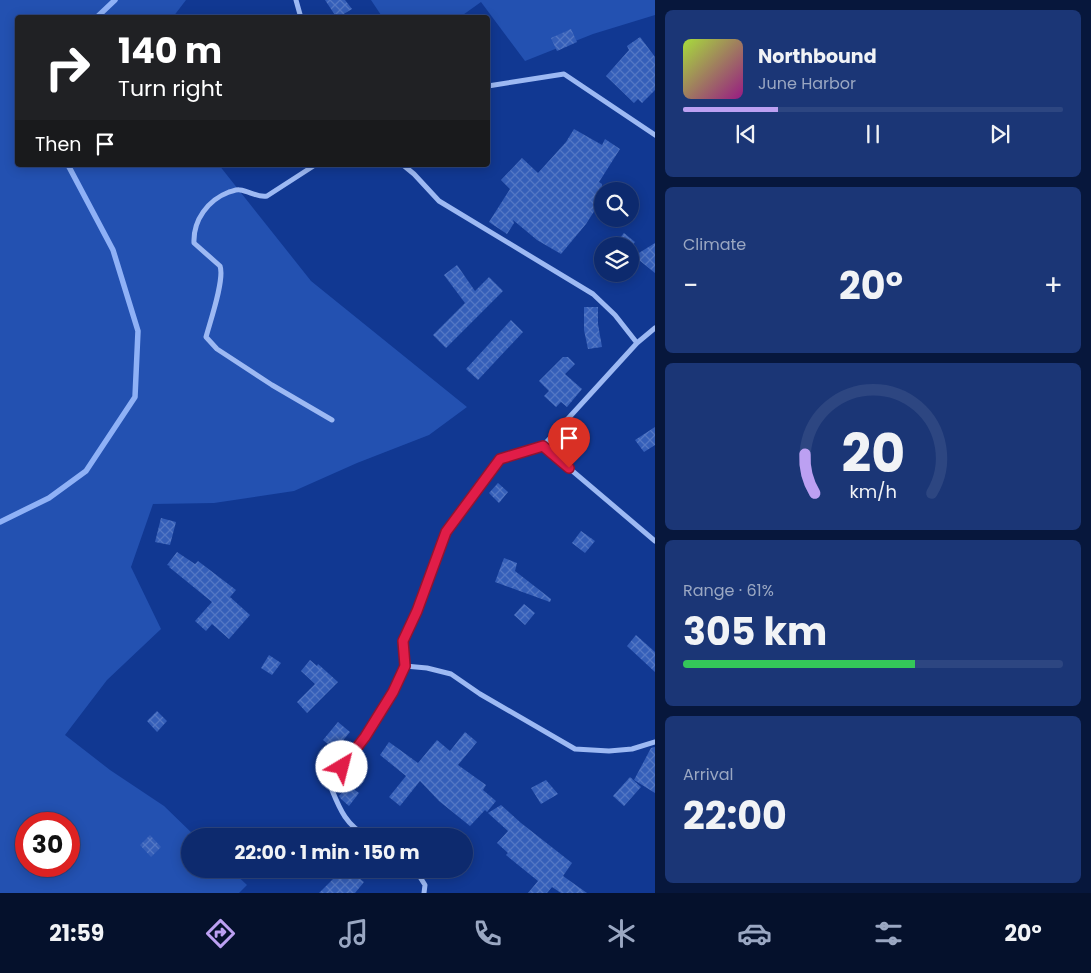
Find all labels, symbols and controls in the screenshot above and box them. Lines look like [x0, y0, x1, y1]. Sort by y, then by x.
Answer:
text: 140 m [118, 26, 222, 75]
icon: right [35, 35, 100, 100]
text: Northbound [758, 43, 877, 70]
text: June Harbor [758, 72, 856, 95]
text: Turn right [118, 73, 223, 104]
icon: previous [732, 120, 760, 148]
icon: pause [859, 120, 887, 148]
icon: next [986, 120, 1014, 148]
icon: arrive [91, 130, 119, 158]
text: Then [35, 131, 81, 158]
map controls [594, 182, 639, 282]
button: search [594, 182, 639, 227]
text: Climate [683, 233, 746, 256]
button: layers [594, 237, 639, 282]
text: 20° [839, 259, 903, 312]
text: − [683, 266, 698, 305]
text: + [1044, 266, 1063, 305]
pin [548, 417, 590, 468]
text: 20 [841, 417, 905, 490]
icon: arrive [555, 424, 583, 452]
text: km/h [849, 479, 897, 504]
text: Range · 61% [683, 579, 774, 602]
text: 305 km [683, 605, 827, 658]
position arrow [315, 740, 367, 792]
text: Arrival [683, 763, 733, 786]
text: 22:00 [683, 789, 787, 842]
speed limit sign: 30 [15, 812, 80, 877]
text: 22:00 · 1 min · 150 m [234, 839, 420, 866]
icon: directions [203, 916, 238, 951]
icon: music [336, 916, 371, 951]
icon: phone [470, 916, 505, 951]
icon: climate [604, 916, 639, 951]
icon: car [737, 916, 772, 951]
icon: filters [871, 916, 906, 951]
text: 21:59 [49, 918, 104, 949]
text: 20° [1004, 918, 1042, 949]

